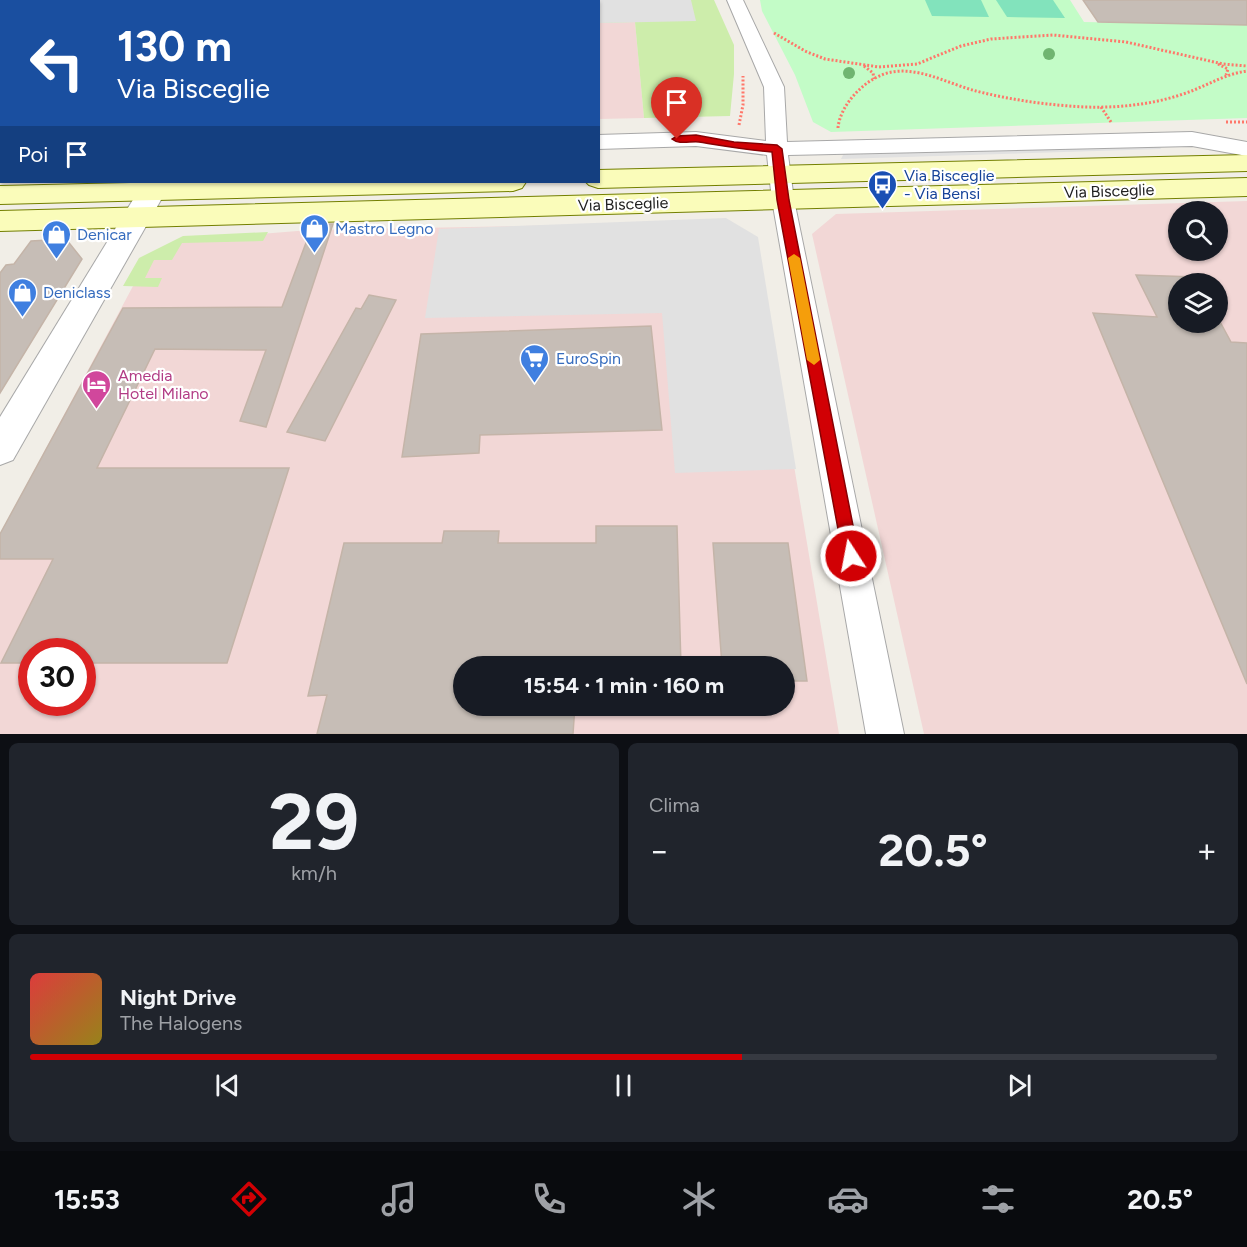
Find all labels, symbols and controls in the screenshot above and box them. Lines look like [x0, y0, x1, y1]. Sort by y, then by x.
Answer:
text: 130 m [117, 21, 232, 72]
icon: left [18, 24, 96, 102]
text: Via Bisceglie [117, 72, 270, 105]
pin [651, 77, 702, 139]
icon: arrive [660, 86, 693, 119]
icon: arrive [60, 138, 93, 171]
text: Poi [18, 141, 48, 168]
place label: Via Bisceglie - Via Bensi [904, 166, 995, 203]
bus stop icon: Via Bisceglie - Via Bensi [867, 168, 899, 210]
street label: Via Bisceglie [1063, 180, 1155, 202]
street label: Via Bisceglie [577, 193, 669, 215]
map controls [1168, 201, 1228, 333]
button: search [1168, 201, 1228, 261]
shop icon: Mastro Legno [298, 212, 330, 254]
shop icon: Denicar [40, 218, 72, 260]
place label: Mastro Legno [335, 219, 434, 238]
place label: Denicar [77, 225, 132, 244]
button: layers [1168, 273, 1228, 333]
shop icon: Deniclass [6, 276, 38, 318]
place label: Deniclass [43, 283, 111, 302]
supermarket icon: EuroSpin [519, 342, 551, 384]
place label: EuroSpin [556, 349, 621, 368]
place label: Amedia Hotel Milano [118, 366, 209, 403]
hotel icon: Amedia Hotel Milano [81, 368, 113, 410]
position arrow [819, 524, 883, 588]
speed limit sign: 30 [18, 638, 96, 716]
text: 15:54 · 1 min · 160 m [524, 672, 724, 699]
text: 29 [269, 775, 359, 869]
text: Clima [649, 793, 700, 817]
text: 20.5° [878, 823, 988, 877]
text: − [649, 831, 670, 870]
text: + [1196, 831, 1217, 870]
text: km/h [291, 861, 337, 885]
text: Night Drive [120, 984, 236, 1011]
text: The Halogens [120, 1011, 242, 1035]
icon: previous [211, 1069, 244, 1102]
icon: pause [607, 1069, 640, 1102]
icon: next [1003, 1069, 1036, 1102]
icon: directions [228, 1178, 270, 1220]
icon: music [378, 1178, 420, 1220]
icon: phone [528, 1178, 570, 1220]
icon: climate [678, 1178, 720, 1220]
icon: car [827, 1178, 869, 1220]
icon: filters [977, 1178, 1019, 1220]
text: 15:53 [54, 1183, 120, 1216]
text: 20.5° [1127, 1183, 1193, 1216]

